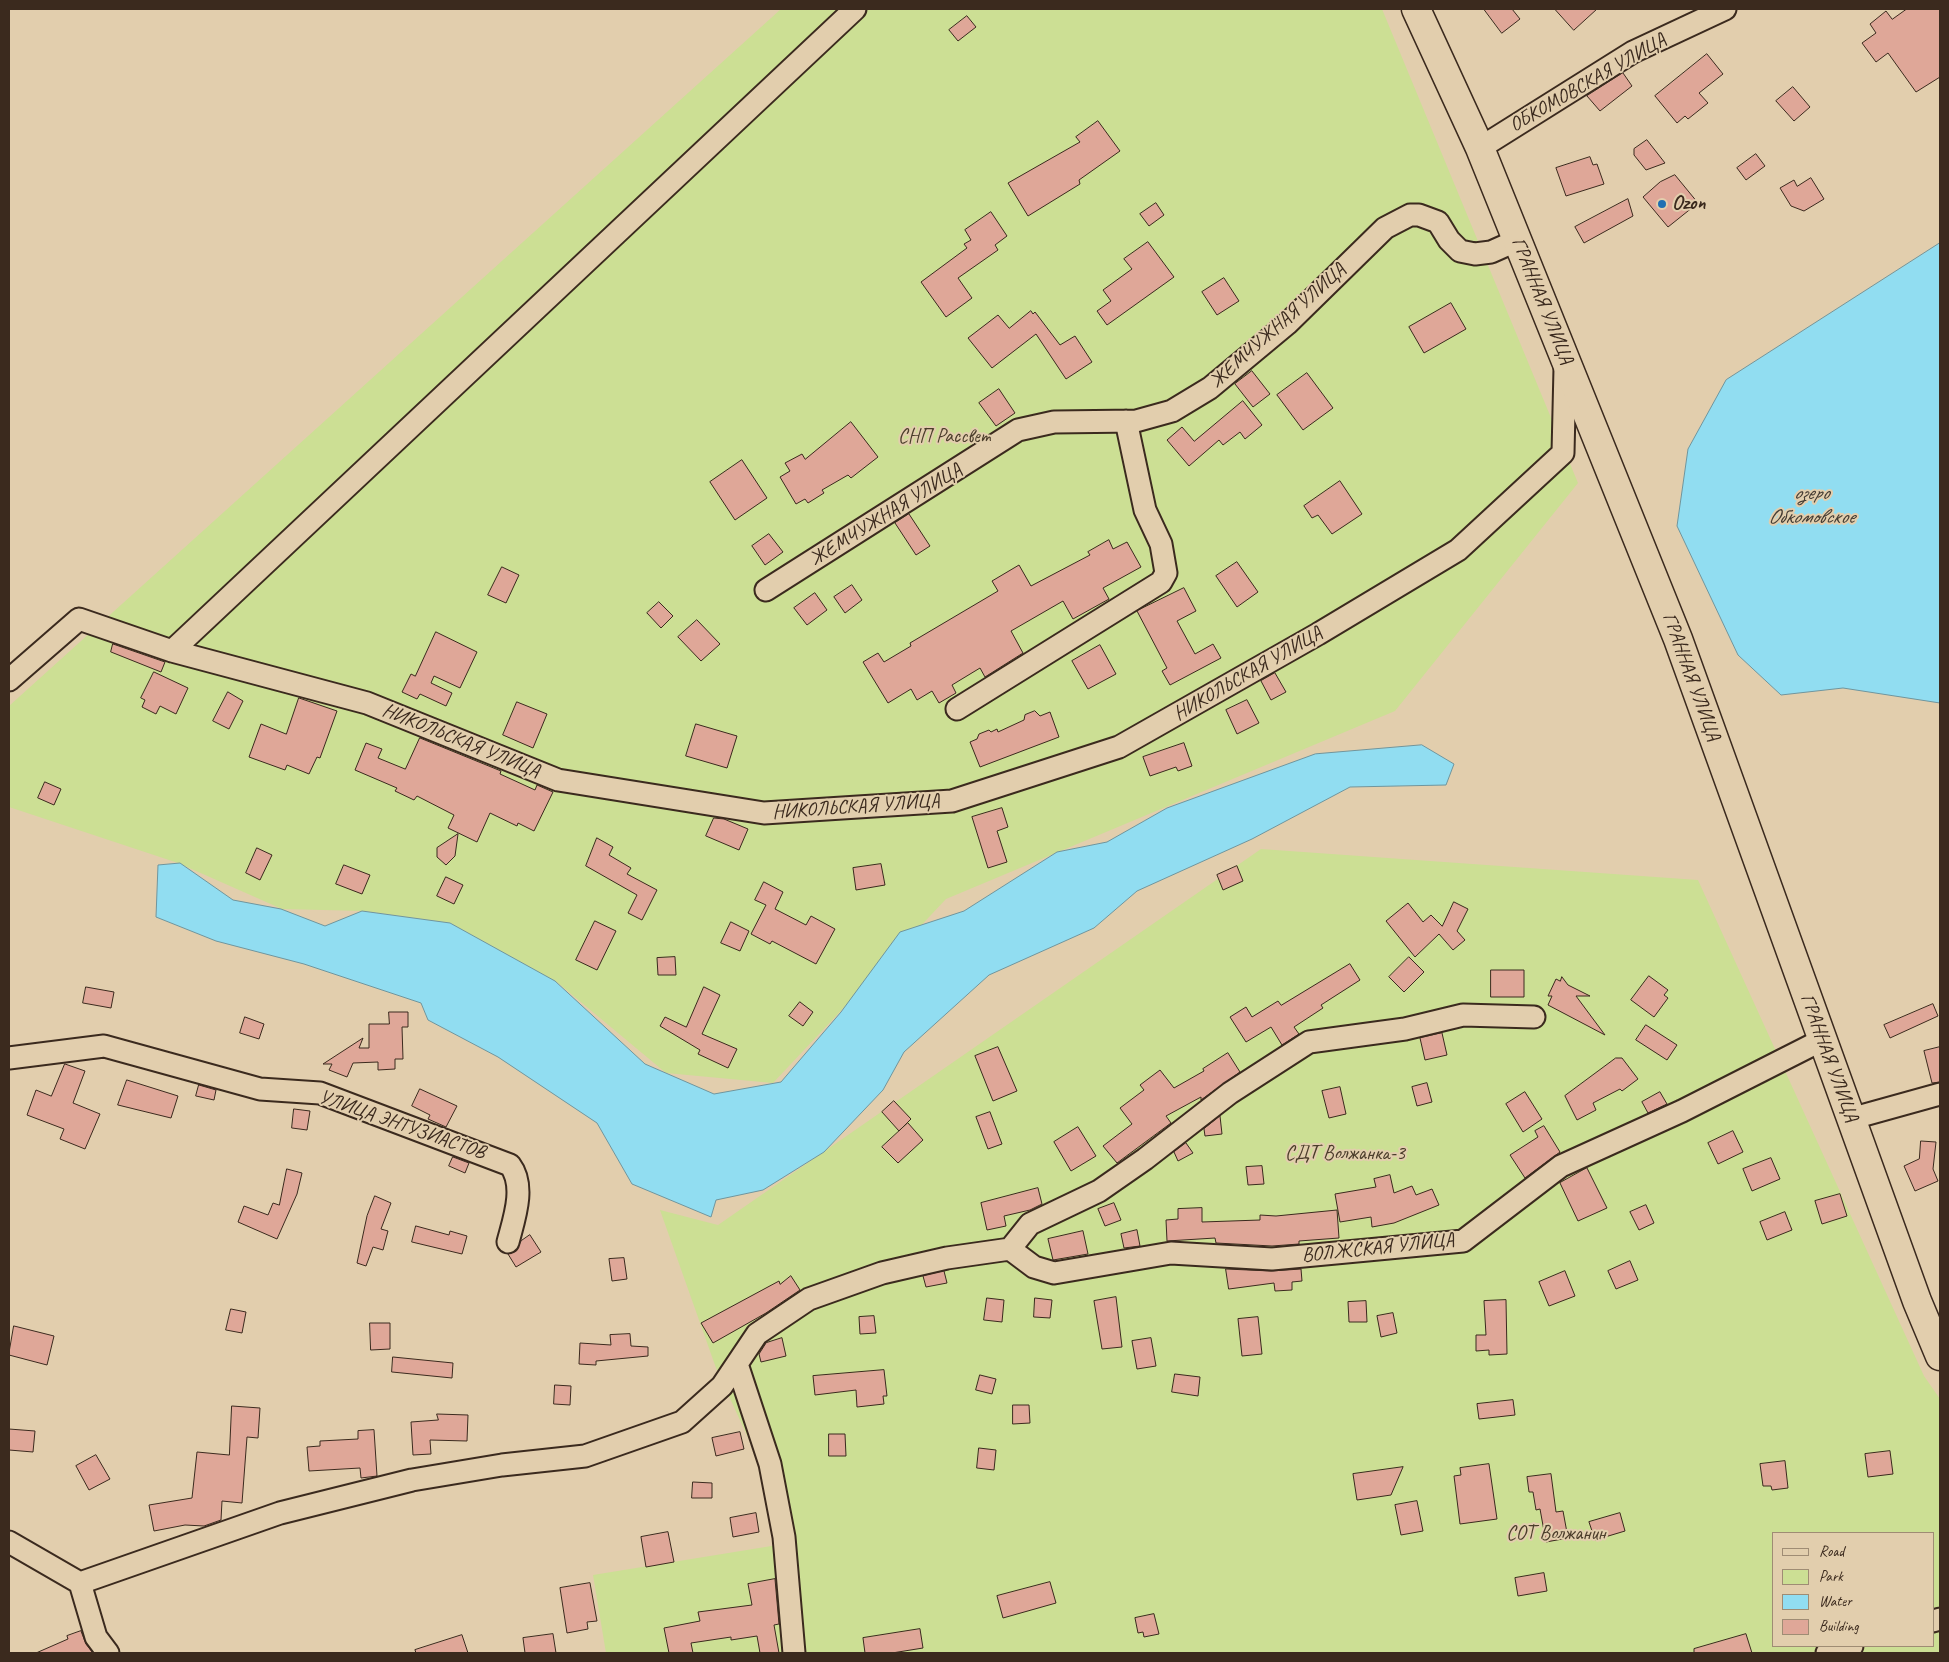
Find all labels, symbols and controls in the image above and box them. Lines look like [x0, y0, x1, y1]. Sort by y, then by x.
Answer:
street label: ОБКОМОВСКАЯ УЛИЦА [1505, 28, 1671, 138]
place label: Ozon [1672, 192, 1705, 216]
marker: Ozon [1656, 198, 1668, 210]
street label: ГРАННАЯ УЛИЦА [1506, 234, 1578, 368]
street label: ЖЕМЧУЖНАЯ УЛИЦА [1205, 259, 1351, 393]
park label: СНП Рассвет [898, 425, 990, 449]
street label: ЖЕМЧУЖНАЯ УЛИЦА [805, 458, 967, 572]
water label: озеро Обкомовское [1768, 480, 1854, 530]
street label: ГРАННАЯ УЛИЦА [1657, 610, 1725, 744]
street label: НИКОЛЬСКАЯ УЛИЦА [1169, 622, 1327, 726]
street label: НИКОЛЬСКАЯ УЛИЦА [379, 698, 543, 784]
street label: НИКОЛЬСКАЯ УЛИЦА [771, 789, 941, 825]
street label: ГРАННАЯ УЛИЦА [1795, 991, 1863, 1125]
street label: УЛИЦА ЭНТУЗИАСТОВ [316, 1085, 488, 1165]
park label: СДТ Волжанка-3 [1285, 1142, 1405, 1166]
street label: ВОЛЖСКАЯ УЛИЦА [1301, 1228, 1455, 1268]
park label: СОТ Волжанин [1506, 1522, 1606, 1546]
legend [1772, 1532, 1934, 1647]
text: Road [1819, 1542, 1844, 1561]
text: Park [1819, 1567, 1843, 1586]
text: Water [1819, 1592, 1852, 1611]
text: Building [1819, 1617, 1858, 1636]

